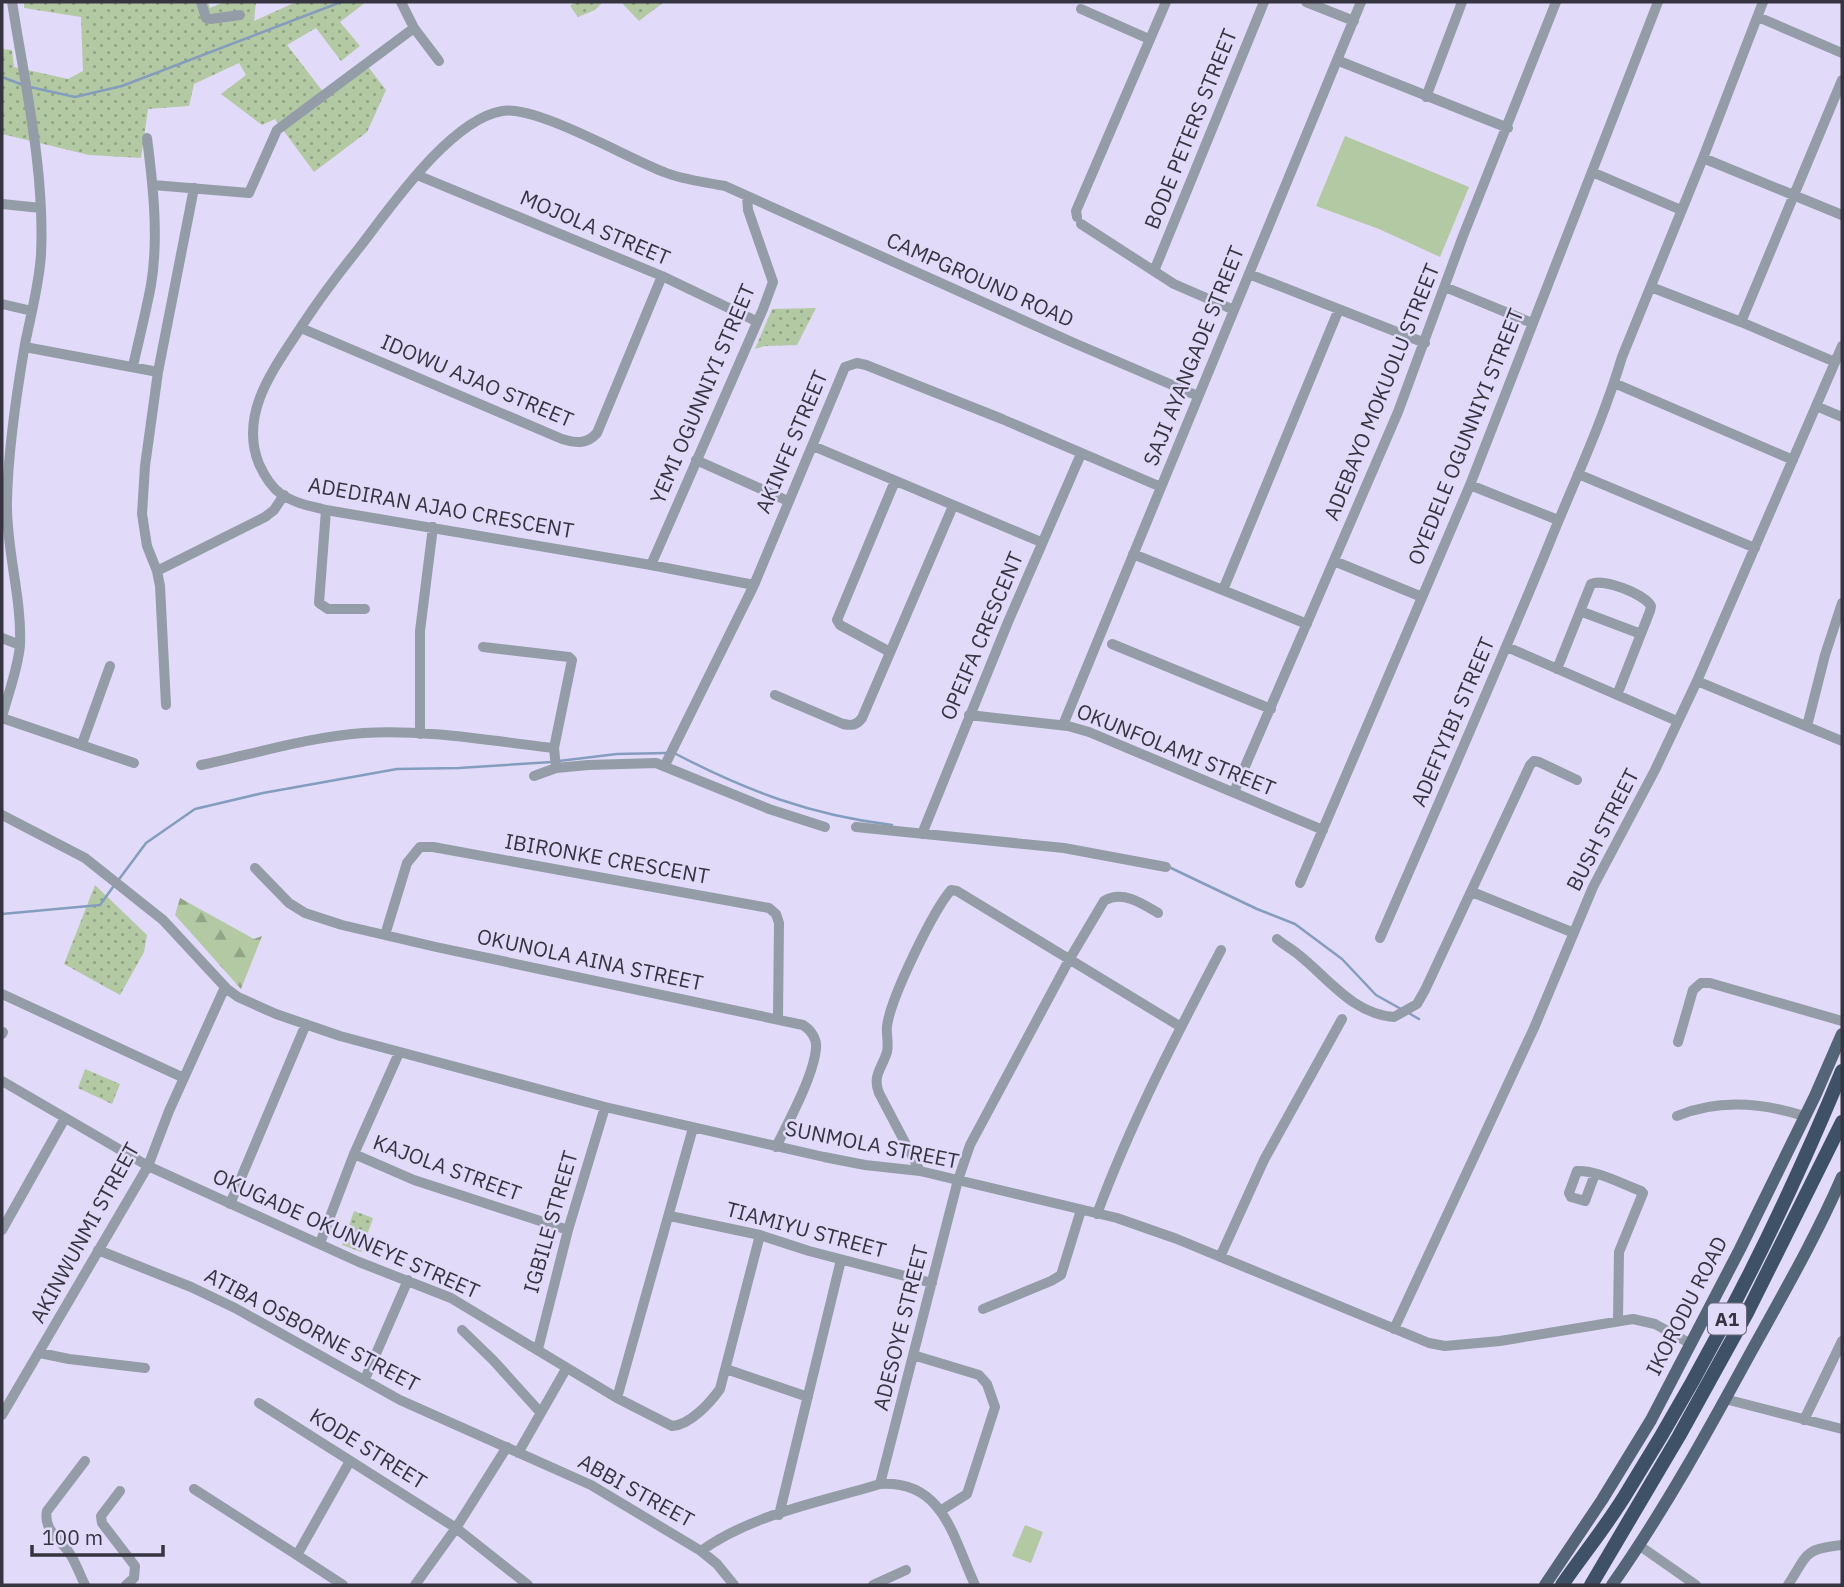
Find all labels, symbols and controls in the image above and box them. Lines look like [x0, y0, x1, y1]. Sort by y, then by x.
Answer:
street label: BODE PETERS STREET [1137, 24, 1243, 233]
street label: MOJOLA STREET [516, 183, 675, 271]
street label: CAMPGROUND ROAD [882, 225, 1079, 333]
street label: SAJI AYANGADE STREET [1136, 241, 1250, 470]
street label: ADEBAYO MOKUOLU STREET [1317, 259, 1445, 524]
street label: YEMI OGUNNIYI STREET [643, 279, 761, 508]
street label: OYEDELE OGUNNIYI STREET [1401, 304, 1529, 569]
street label: IDOWU AJAO STREET [377, 327, 578, 433]
street label: AKINFE STREET [748, 366, 834, 517]
street label: ADEDIRAN AJAO CRESCENT [306, 470, 576, 544]
street label: OPEIFA CRESCENT [933, 547, 1029, 724]
street label: ADEFIYIBI STREET [1404, 632, 1500, 811]
street label: OKUNFOLAMI STREET [1073, 696, 1280, 802]
street label: BUSH STREET [1559, 764, 1645, 896]
street label: IBIRONKE CRESCENT [503, 826, 712, 890]
street label: OKUNOLA AINA STREET [475, 921, 706, 997]
street label: SUNMOLA STREET [783, 1113, 961, 1175]
street label: KAJOLA STREET [369, 1127, 525, 1207]
street label: AKINWUNMI STREET [23, 1137, 145, 1328]
street label: IGBILE STREET [516, 1147, 584, 1296]
street label: OKUGADE OKUNNEYE STREET [209, 1161, 484, 1305]
street label: TIAMIYU STREET [723, 1194, 889, 1264]
street label: IKORODU ROAD [1639, 1231, 1733, 1380]
street label: ADESOYE STREET [866, 1242, 934, 1414]
street label: ATIBA OSBORNE STREET [200, 1261, 425, 1398]
road number: A1 [1708, 1303, 1746, 1334]
street label: KODE STREET [305, 1401, 432, 1495]
street label: ABBI STREET [574, 1447, 699, 1533]
scale bar [32, 1514, 163, 1558]
text: 100 m [42, 1523, 103, 1551]

